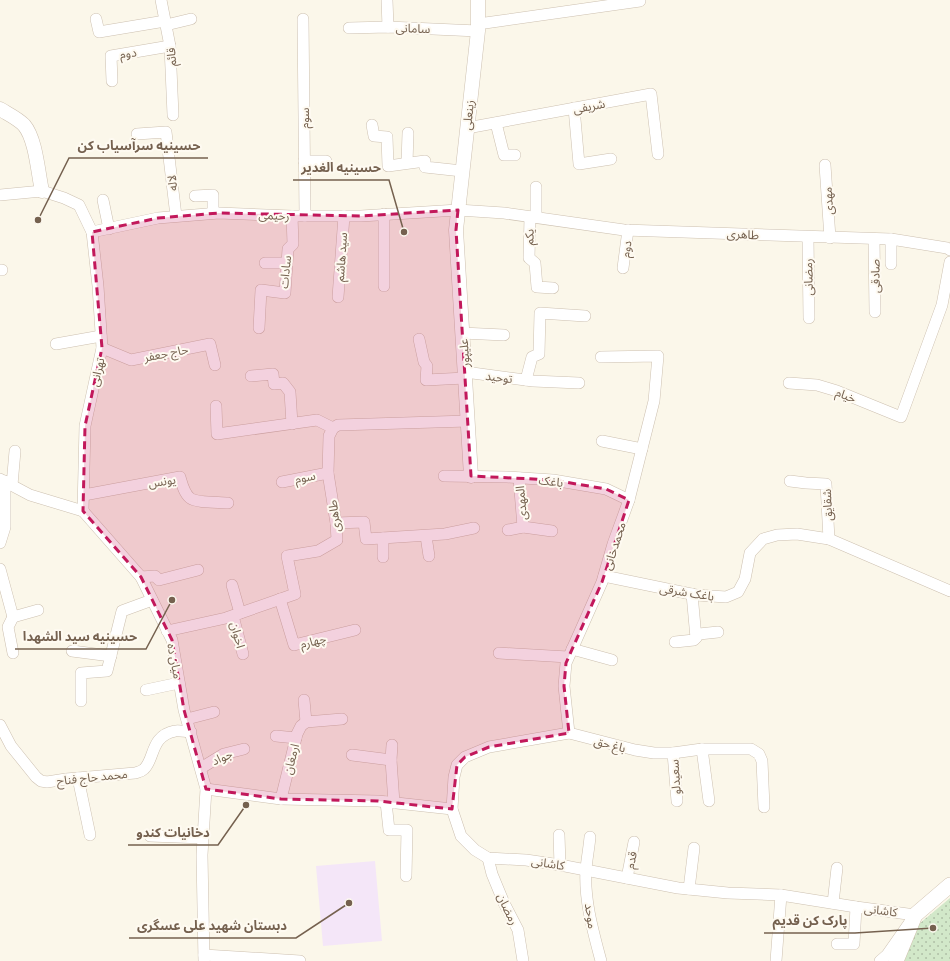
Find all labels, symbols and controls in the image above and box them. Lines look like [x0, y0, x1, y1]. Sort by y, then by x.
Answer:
street label: سامانی [395, 20, 431, 36]
street label: دوم [118, 44, 138, 64]
street label: قائم [163, 47, 181, 67]
street label: شریفی [572, 96, 606, 116]
street label: زینعلی [459, 99, 477, 131]
street label: سوم [297, 108, 314, 128]
callout: حسینیه سرآسیاب کن [69, 133, 208, 158]
text: حسینیه سرآسیاب کن [77, 137, 201, 153]
callout: حسینیه الغدیر [293, 155, 389, 180]
text: حسینیه الغدیر [300, 159, 381, 175]
street label: لاله [164, 174, 180, 192]
street label: مهدی [820, 187, 836, 215]
street label: رحیمی [258, 207, 290, 223]
street label: طاهری [726, 226, 760, 242]
street label: یکم [521, 229, 539, 245]
street label: سید هاشم [332, 232, 352, 282]
street label: دوم [617, 239, 637, 259]
street label: سادات [276, 255, 294, 289]
street label: رمضانی [800, 258, 816, 296]
street label: صادقی [867, 259, 883, 293]
street label: علیپور [456, 338, 474, 369]
street label: حاج جعفر [142, 341, 190, 367]
street label: تهرانی [86, 356, 108, 388]
street label: توحید [485, 368, 514, 386]
street label: خیام [833, 384, 858, 408]
street label: سوم [293, 467, 317, 488]
street label: یونس [147, 472, 177, 490]
street label: باغک [538, 472, 564, 490]
street label: المهدی [512, 485, 530, 521]
street label: شقایق [819, 489, 836, 521]
street label: طاهری [325, 499, 343, 533]
street label: محمدخانی [599, 520, 629, 572]
street label: باغک شرقی [659, 580, 715, 604]
street label: اخوان [227, 620, 249, 650]
callout: حسینیه سید الشهدا [15, 624, 146, 649]
text: حسینیه سید الشهدا [23, 628, 137, 644]
street label: چهارم [298, 631, 328, 653]
street label: میان ده [164, 642, 186, 680]
street label: باغ حق [592, 733, 628, 757]
street label: ارمغان [280, 742, 302, 776]
street label: جواد [209, 746, 235, 768]
street label: سعیدلو [666, 759, 684, 795]
street label: محمد حاج فناح [56, 766, 129, 790]
callout: دخانیات کندو [128, 820, 218, 845]
text: دخانیات کندو [136, 824, 210, 840]
street label: قدم [622, 850, 642, 870]
street label: کاشانی [530, 853, 567, 873]
street label: رمضان [494, 891, 522, 927]
street label: کاشانی [864, 901, 900, 920]
street label: موحد [582, 902, 600, 930]
callout: پارک کن قدیم [764, 908, 855, 933]
text: پارک کن قدیم [773, 912, 847, 931]
callout: دبستان شهید علی عسگری [129, 913, 296, 938]
text: دبستان شهید علی عسگری [137, 917, 287, 933]

